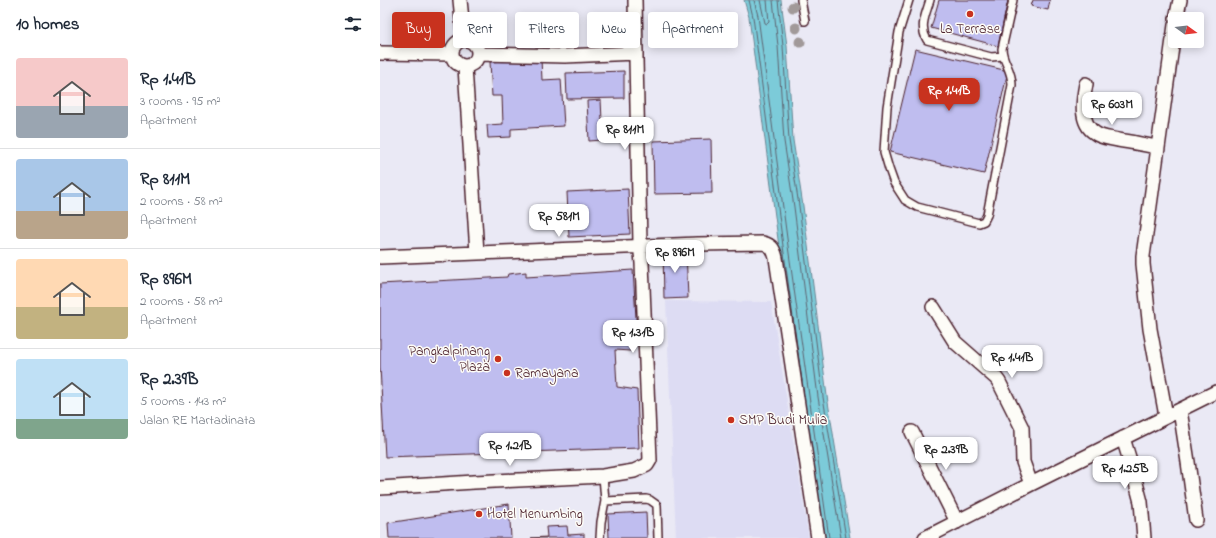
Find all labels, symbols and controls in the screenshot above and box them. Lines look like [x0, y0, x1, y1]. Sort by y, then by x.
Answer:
marker: La Terrase [965, 9, 975, 19]
text: 10 homes [16, 12, 79, 37]
chip: Buy [392, 12, 445, 48]
chip: Rent [453, 12, 507, 48]
chip: Filters [515, 12, 579, 48]
chip: New [587, 12, 640, 48]
chip: Apartment [648, 12, 738, 48]
north arrow [1168, 12, 1204, 48]
map controls [1168, 12, 1204, 48]
icon: filters [342, 13, 364, 35]
place label: La Terrase [940, 19, 1001, 40]
text: Rp 1.41B [140, 67, 196, 92]
icon: home [48, 74, 96, 122]
pin: Rp 1.41B [908, 78, 990, 112]
text: Rp 1.41B [928, 81, 970, 100]
text: 3 rooms · 95 m² [140, 92, 221, 111]
pin: Rp 603M [1075, 92, 1149, 126]
text: Rp 603M [1091, 95, 1133, 114]
text: Apartment [140, 111, 197, 130]
pin: Rp 811M [588, 117, 662, 151]
text: Rp 811M [606, 120, 644, 139]
text: Rp 811M [140, 167, 190, 192]
icon: home [48, 175, 96, 223]
text: 2 rooms · 58 m² [140, 192, 223, 211]
pin: Rp 581M [522, 204, 596, 238]
text: Rp 581M [538, 207, 580, 226]
text: Apartment [140, 211, 197, 230]
pin: Rp 896M [638, 240, 712, 274]
text: Rp 896M [655, 243, 695, 262]
text: Rp 896M [140, 267, 192, 292]
icon: home [48, 275, 96, 323]
text: 2 rooms · 58 m² [140, 292, 223, 311]
text: Apartment [140, 311, 197, 330]
pin: Rp 1.31B [592, 320, 674, 354]
text: Rp 1.31B [612, 323, 654, 342]
place label: Pangkalpinang Plaza [409, 341, 490, 378]
pin: Rp 1.41B [971, 345, 1053, 379]
text: Rp 1.41B [991, 348, 1033, 367]
marker: Pangkalpinang Plaza [493, 354, 503, 364]
place label: Ramayana [515, 363, 579, 385]
text: Rp 2.39B [140, 367, 198, 392]
marker: Ramayana [502, 368, 512, 378]
icon: home [48, 375, 96, 423]
text: 5 rooms · 143 m² [140, 392, 226, 411]
place label: SMP Budi Mulia [739, 410, 827, 431]
text: Jalan RE Martadinata [140, 411, 255, 430]
marker: SMP Budi Mulia [726, 415, 736, 425]
pin: Rp 1.21B [469, 433, 551, 467]
text: Rp 1.21B [488, 436, 532, 455]
pin: Rp 2.39B [905, 437, 987, 471]
text: Rp 2.39B [924, 440, 968, 459]
pin: Rp 1.25B [1084, 456, 1166, 490]
text: Rp 1.25B [1102, 459, 1148, 478]
place label: Hotel Menumbing [487, 504, 583, 526]
marker: Hotel Menumbing [474, 509, 484, 519]

